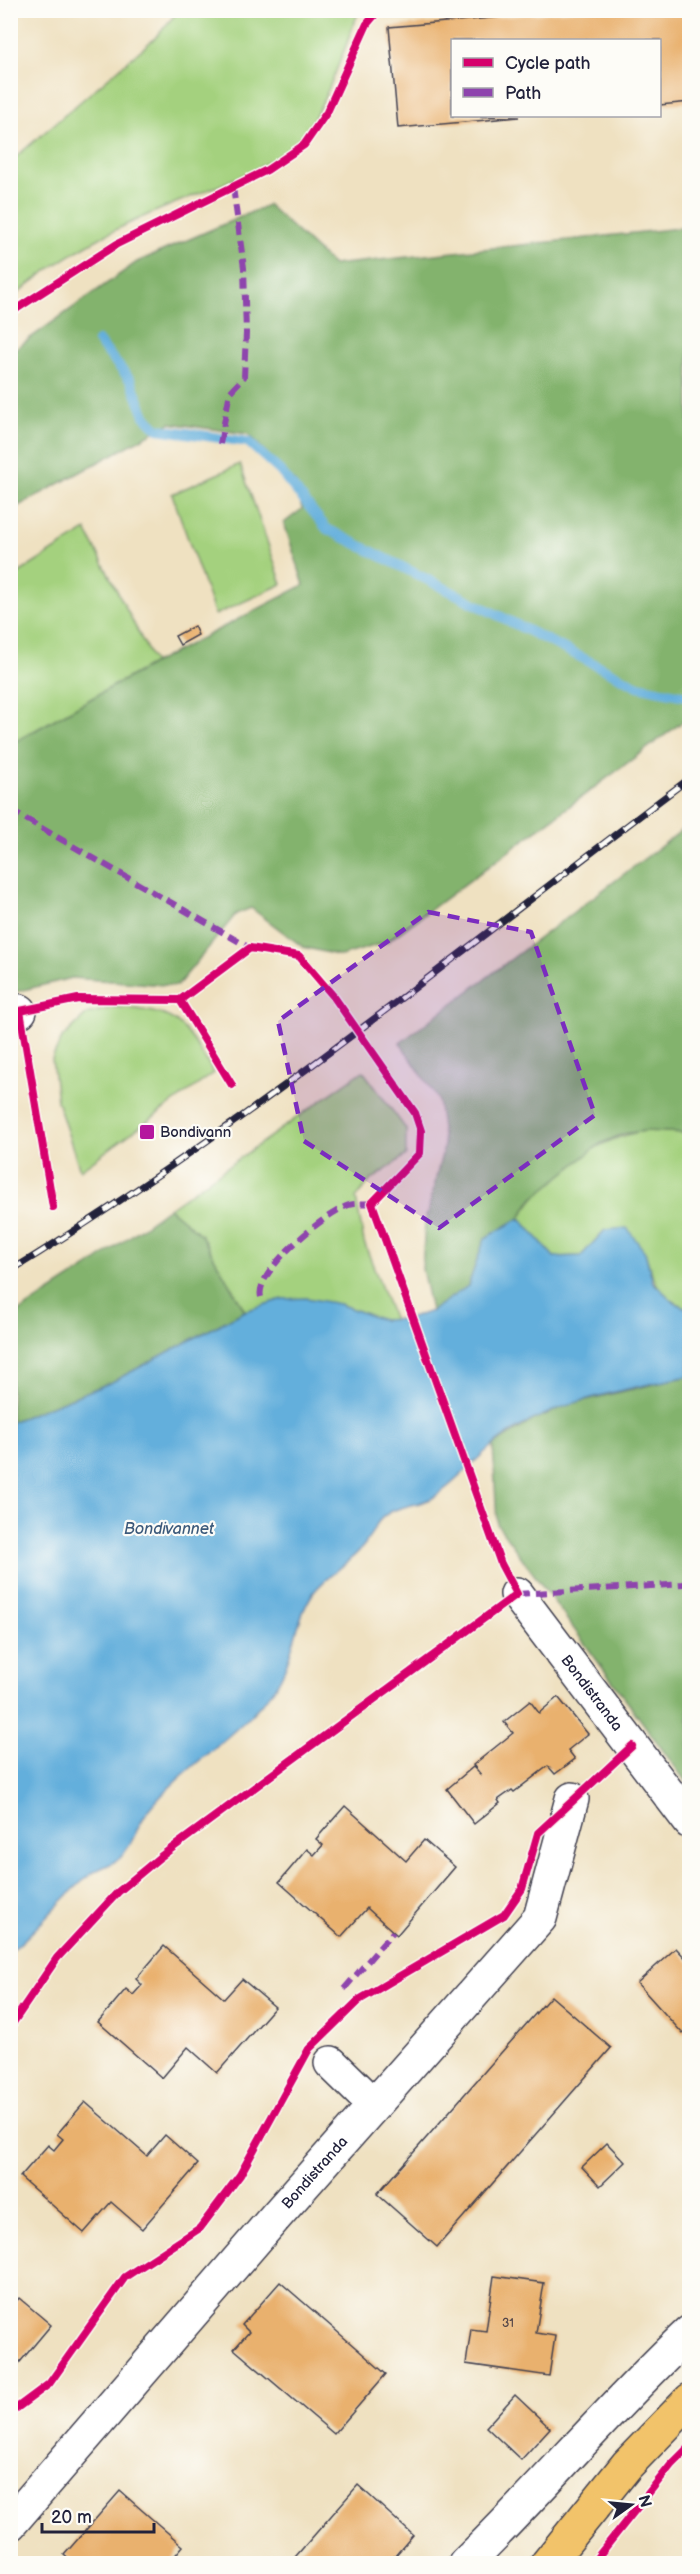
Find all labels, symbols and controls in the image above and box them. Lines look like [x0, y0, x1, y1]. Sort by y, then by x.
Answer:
legend [451, 39, 661, 117]
text: Cycle path [505, 53, 591, 74]
text: Path [505, 83, 541, 104]
marker: Bondivann [138, 1123, 156, 1141]
place label: Bondivann [160, 1123, 231, 1142]
water label: Bondivannet [124, 1520, 215, 1539]
street label: Bondistranda [557, 1651, 627, 1735]
street label: Bondistranda [277, 2132, 352, 2213]
house number: 31 [502, 2316, 514, 2331]
north arrow [601, 2475, 661, 2535]
text: N [633, 2493, 655, 2510]
scale bar [42, 2496, 154, 2534]
text: 20 m [51, 2507, 92, 2528]

